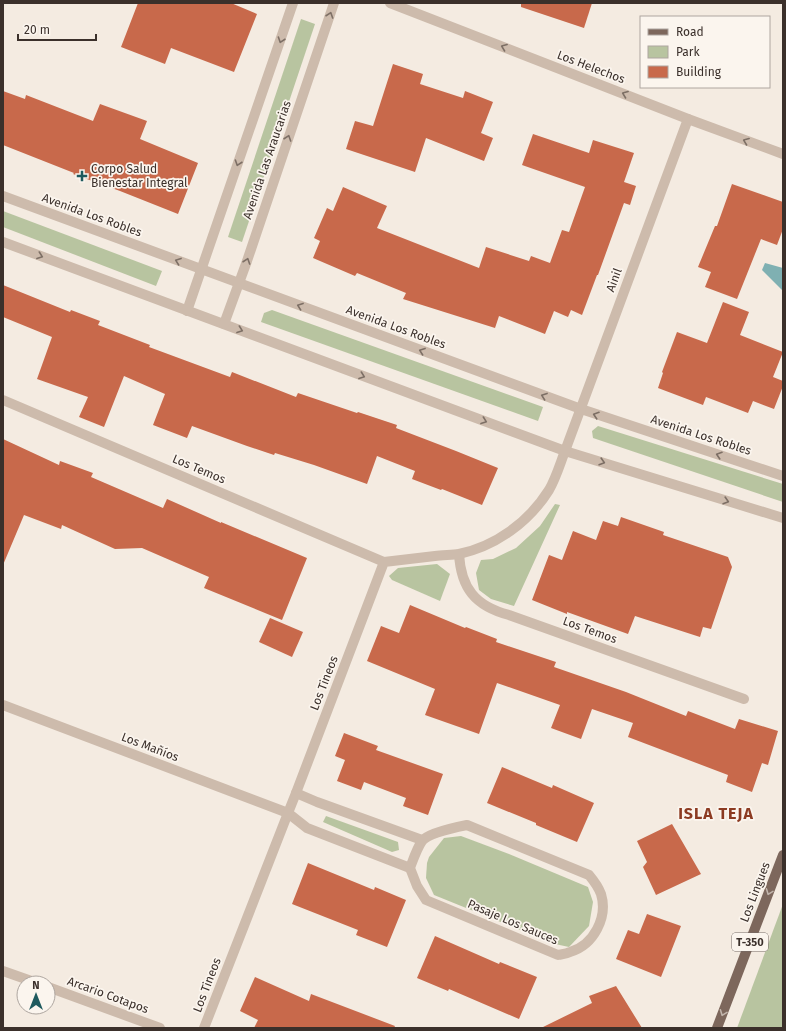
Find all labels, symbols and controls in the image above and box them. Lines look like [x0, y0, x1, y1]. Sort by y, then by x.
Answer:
one-way arrow [325, 12, 334, 19]
scale bar [18, 16, 96, 42]
legend [640, 16, 770, 88]
text: 20 m [24, 23, 50, 37]
text: Road [676, 25, 704, 39]
one-way arrow [277, 36, 285, 43]
one-way arrow [500, 44, 507, 52]
text: Park [676, 45, 700, 59]
street label: Los Helechos [555, 48, 627, 86]
text: Building [676, 65, 722, 79]
one-way arrow [622, 91, 629, 99]
street label: Avenida Las Araucarias [240, 99, 294, 221]
one-way arrow [284, 135, 292, 142]
one-way arrow [743, 137, 750, 145]
one-way arrow [235, 159, 243, 166]
place label: Corpo Salud Bienestar Integral [91, 162, 188, 190]
marker: Corpo Salud Bienestar Integral [76, 170, 88, 182]
street label: Avenida Los Robles [40, 190, 144, 240]
one-way arrow [36, 251, 43, 259]
one-way arrow [175, 257, 182, 265]
one-way arrow [242, 258, 250, 265]
street label: Ainil [603, 266, 625, 294]
one-way arrow [297, 302, 304, 310]
street label: Avenida Los Robles [344, 302, 448, 352]
one-way arrow [237, 326, 244, 334]
one-way arrow [419, 347, 426, 355]
one-way arrow [358, 371, 365, 379]
one-way arrow [541, 392, 548, 401]
one-way arrow [593, 411, 600, 419]
street label: Avenida Los Robles [649, 412, 753, 458]
one-way arrow [480, 416, 487, 424]
one-way arrow [716, 451, 723, 460]
street label: Los Temos [170, 452, 228, 487]
one-way arrow [598, 458, 605, 466]
one-way arrow [723, 496, 730, 505]
street label: Los Temos [561, 614, 619, 646]
street label: Los Tineos [307, 653, 341, 712]
street label: Los Mañíos [119, 730, 181, 764]
district label: ISLA TEJA [678, 804, 754, 823]
street label: Los Lingues [737, 860, 773, 924]
one-way arrow [766, 888, 774, 895]
street label: Pasaje Los Sauces [466, 897, 561, 948]
road number: T-350 [732, 933, 768, 951]
street label: Los Tineos [190, 955, 224, 1014]
street label: Arcario Cotapos [65, 974, 151, 1016]
north arrow [16, 975, 56, 1015]
text: N [32, 979, 40, 992]
one-way arrow [719, 1010, 727, 1017]

